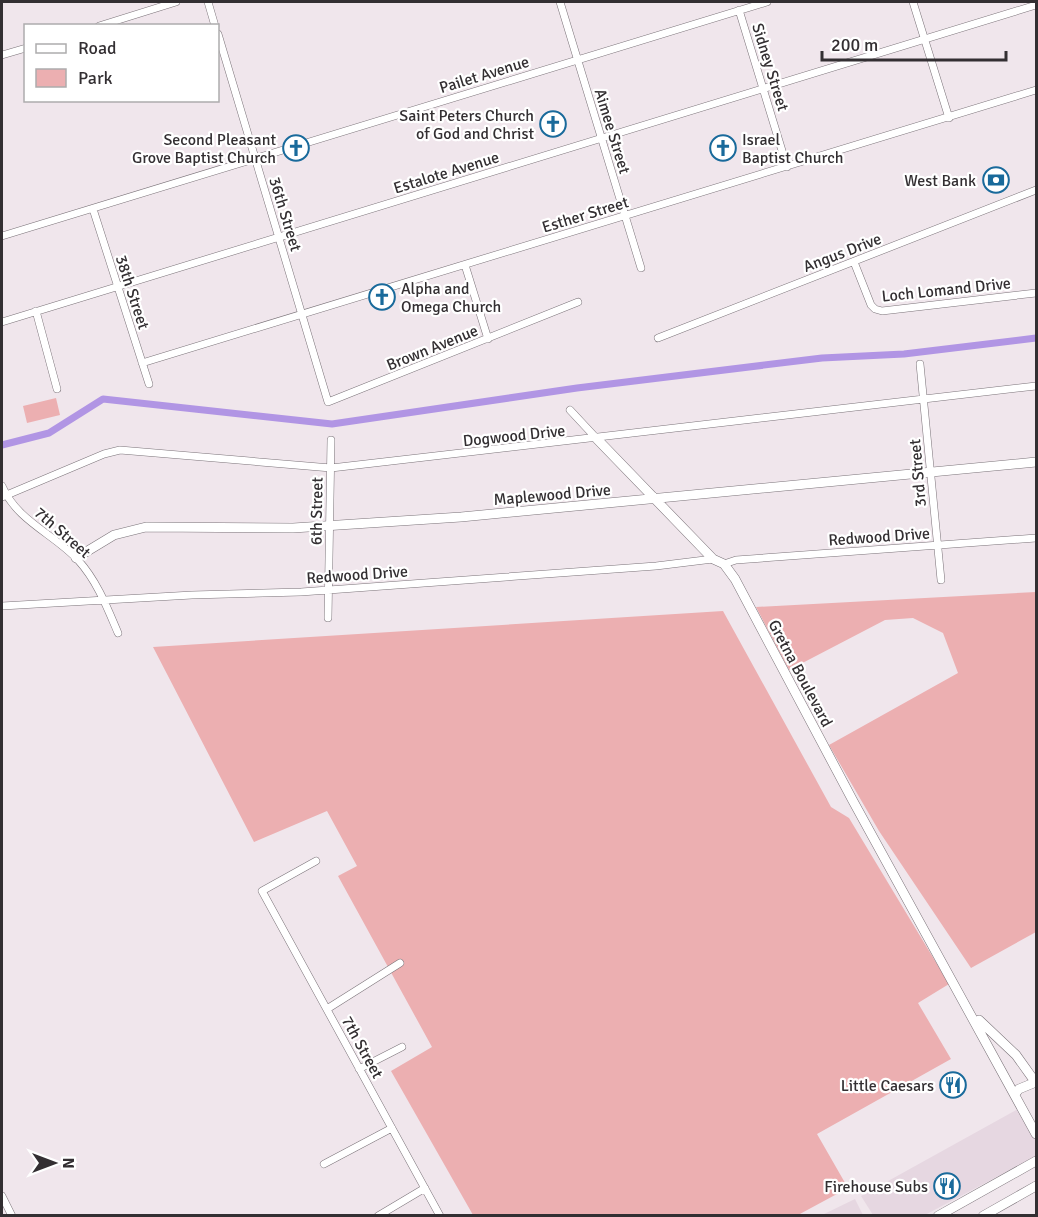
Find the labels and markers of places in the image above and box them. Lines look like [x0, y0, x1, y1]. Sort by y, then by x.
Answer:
place label: Saint Peters Church of God and Christ [399, 106, 534, 144]
church icon: Saint Peters Church of God and Christ [538, 109, 568, 139]
place label: Second Pleasant Grove Baptist Church [132, 130, 276, 168]
place label: Israel Baptist Church [742, 130, 843, 168]
church icon: Second Pleasant Grove Baptist Church [281, 133, 311, 163]
church icon: Israel Baptist Church [708, 133, 738, 163]
bank icon: West Bank [981, 165, 1011, 195]
place label: West Bank [904, 171, 976, 191]
place label: Alpha and Omega Church [401, 279, 501, 317]
church icon: Alpha and Omega Church [367, 282, 397, 312]
restaurant icon: Little Caesars [938, 1070, 968, 1100]
place label: Little Caesars [841, 1076, 934, 1096]
restaurant icon: Firehouse Subs [932, 1171, 962, 1201]
place label: Firehouse Subs [824, 1177, 928, 1197]

